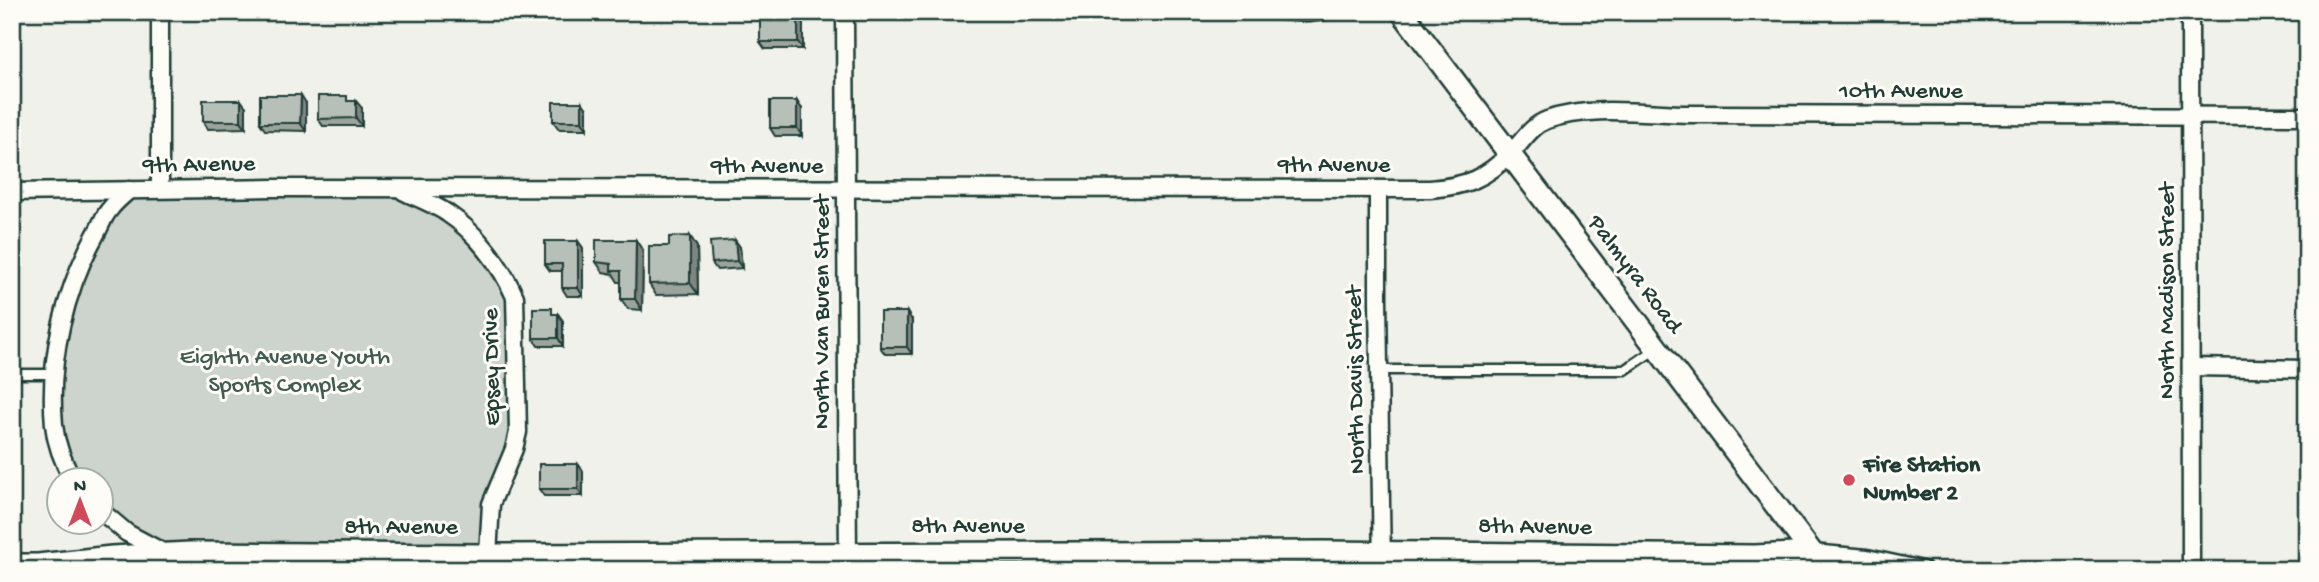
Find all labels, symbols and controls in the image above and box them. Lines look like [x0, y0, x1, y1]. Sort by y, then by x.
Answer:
street label: 10th Avenue [1838, 78, 1964, 107]
street label: 9th Avenue [141, 151, 256, 181]
street label: 9th Avenue [1277, 152, 1391, 181]
street label: 9th Avenue [710, 153, 824, 182]
street label: North Madison Street [2154, 180, 2183, 399]
street label: North Van Buren Street [809, 193, 838, 429]
street label: Palmyra Road [1580, 209, 1689, 341]
street label: North Davis Street [1341, 283, 1373, 474]
street label: Epsey Drive [477, 307, 509, 426]
park label: Eighth Avenue Youth Sports Complex [180, 344, 390, 401]
place label: Fire Station Number 2 [1862, 452, 1981, 509]
north arrow [46, 466, 116, 536]
marker: Fire Station Number 2 [1841, 472, 1857, 488]
text: N [74, 476, 86, 499]
street label: 8th Avenue [911, 513, 1025, 542]
street label: 8th Avenue [1478, 513, 1593, 544]
street label: 8th Avenue [344, 514, 458, 543]

